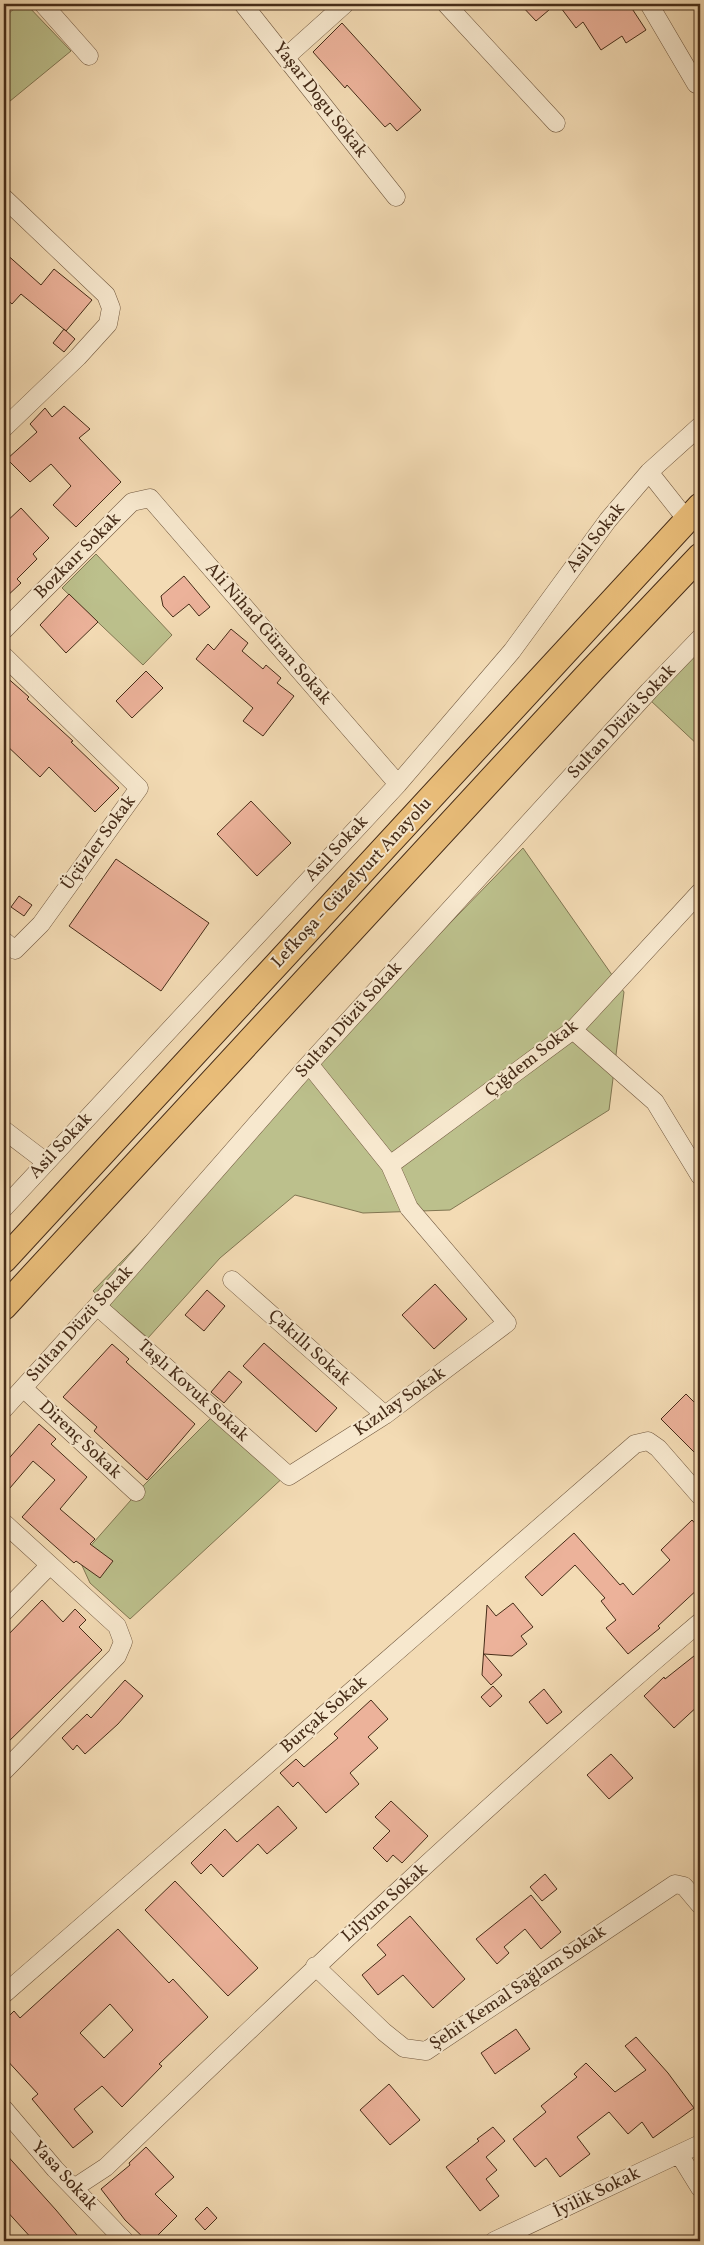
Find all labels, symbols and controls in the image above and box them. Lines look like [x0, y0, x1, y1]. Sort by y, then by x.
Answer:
street label: Yaşar Dogu Sokak [267, 37, 373, 163]
street label: Asil Sokak [561, 498, 631, 578]
street label: Bozkaır Sokak [29, 507, 127, 605]
street label: Ali Nihad Güran Sokak [199, 557, 337, 711]
street label: Sultan Düzü Sokak [562, 659, 682, 785]
street label: Üçüzler Sokak [56, 790, 142, 896]
street label: Lefkoşa - Güzelyurt Anayolu [266, 792, 438, 974]
street label: Asil Sokak [300, 810, 374, 888]
street label: Sultan Düzü Sokak [290, 956, 408, 1084]
street label: Çığdem Sokak [480, 1014, 584, 1103]
street label: Asil Sokak [24, 1107, 98, 1185]
street label: Sultan Düzü Sokak [21, 1260, 139, 1388]
street label: Çakıllı Sokak [262, 1304, 356, 1392]
street label: Taşlı Kovuk Sokak [132, 1334, 254, 1448]
street label: Kızılay Sokak [349, 1361, 451, 1443]
street label: Direnç Sokak [33, 1395, 127, 1485]
street label: Burçak Sokak [275, 1670, 373, 1760]
street label: Lilyum Sokak [336, 1857, 434, 1948]
street label: Şehit Kemal Sağlam Sokak [425, 1919, 611, 2057]
street label: Yasa Sokak [25, 2136, 103, 2217]
street label: İyilik Sokak [549, 2161, 645, 2225]

